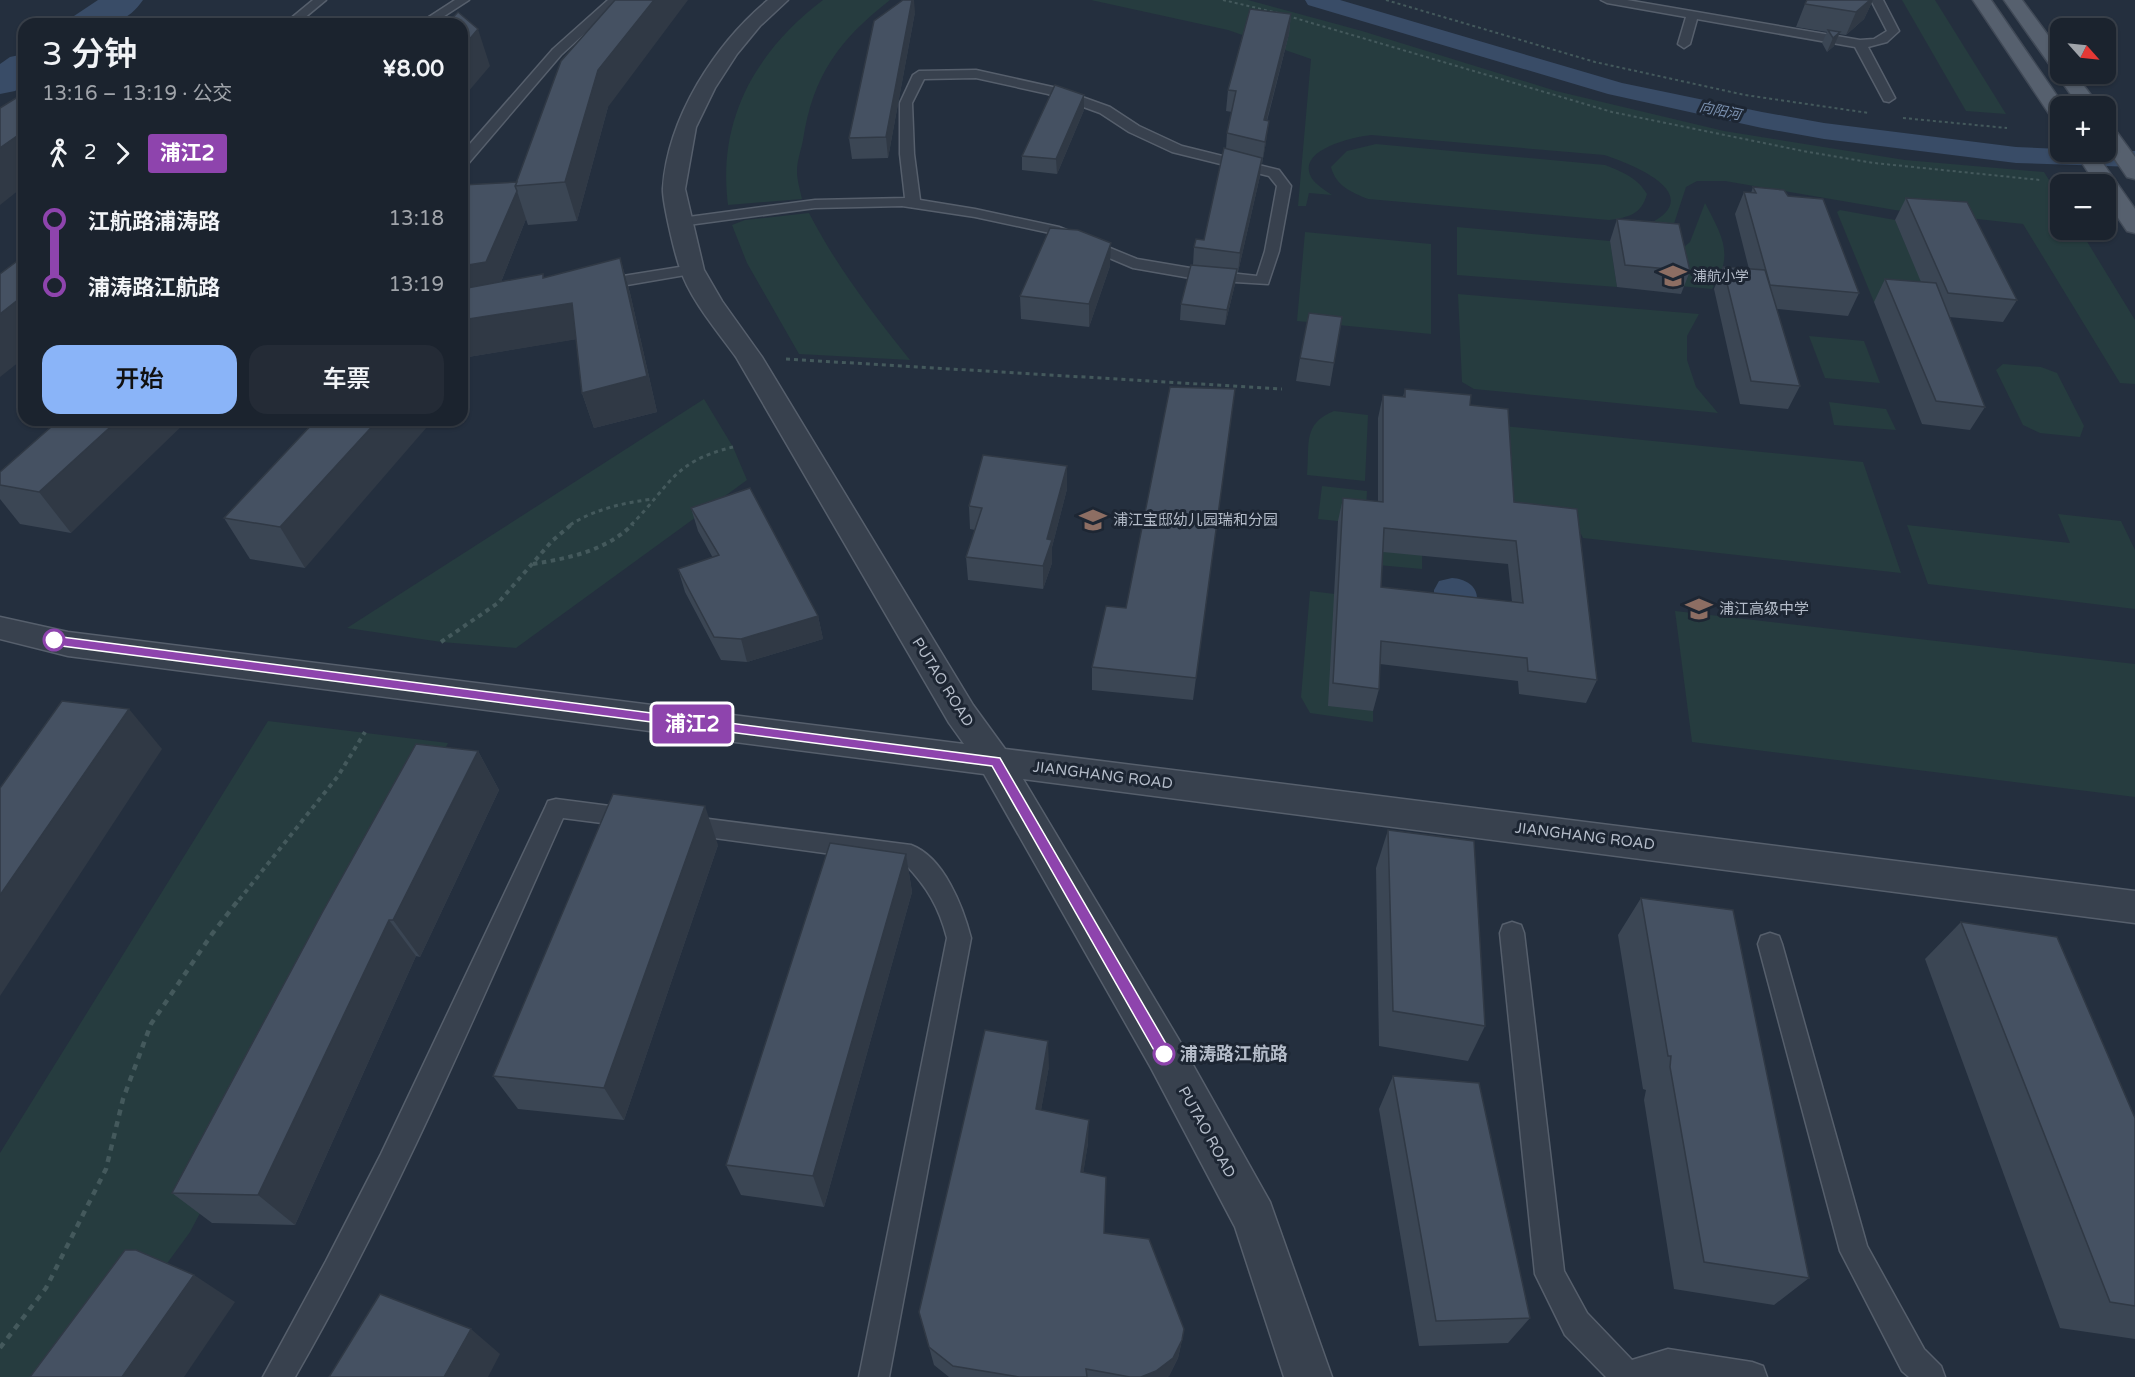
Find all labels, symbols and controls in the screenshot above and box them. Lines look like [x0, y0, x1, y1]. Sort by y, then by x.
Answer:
north arrow [2050, 18, 2116, 84]
map controls [2050, 18, 2116, 240]
text: 3 分钟 [42, 35, 137, 74]
text: ¥8.00 [382, 56, 444, 82]
text: 13:16 – 13:19 · 公交 [42, 82, 233, 106]
button: + [2050, 96, 2116, 162]
water label: 向阳河 [1698, 98, 1745, 124]
icon: walk [42, 137, 75, 170]
icon: forward [106, 137, 139, 170]
text: 2 [84, 141, 97, 165]
text: 浦江2 [160, 141, 215, 166]
button: − [2050, 174, 2116, 240]
text: 13:18 [389, 207, 444, 231]
text: 江航路浦涛路 [88, 209, 220, 235]
school or university icon: 浦航小学 [1658, 261, 1688, 291]
place label: 浦航小学 [1693, 268, 1749, 285]
text: 13:19 [389, 273, 444, 297]
text: 浦涛路江航路 [88, 275, 220, 301]
button: 开始 [42, 345, 237, 414]
button: 车票 [249, 345, 444, 414]
school or university icon: 浦江宝邸幼儿园瑞和分园 [1078, 505, 1108, 535]
place label: 浦江宝邸幼儿园瑞和分园 [1113, 511, 1278, 529]
school or university icon: 浦江高级中学 [1684, 594, 1714, 624]
place label: 浦江高级中学 [1719, 600, 1809, 618]
unlabelled marker [43, 629, 65, 651]
street label: PUTAO ROAD [908, 634, 978, 730]
line badge: 浦江2 [658, 704, 726, 744]
text: 浦江2 [664, 712, 720, 737]
street label: JIANGHANG ROAD [1032, 757, 1174, 793]
street label: JIANGHANG ROAD [1514, 818, 1656, 854]
marker: 浦涛路江航路 [1153, 1043, 1175, 1065]
place label: 浦涛路江航路 [1180, 1043, 1288, 1065]
street label: PUTAO ROAD [1174, 1083, 1240, 1181]

